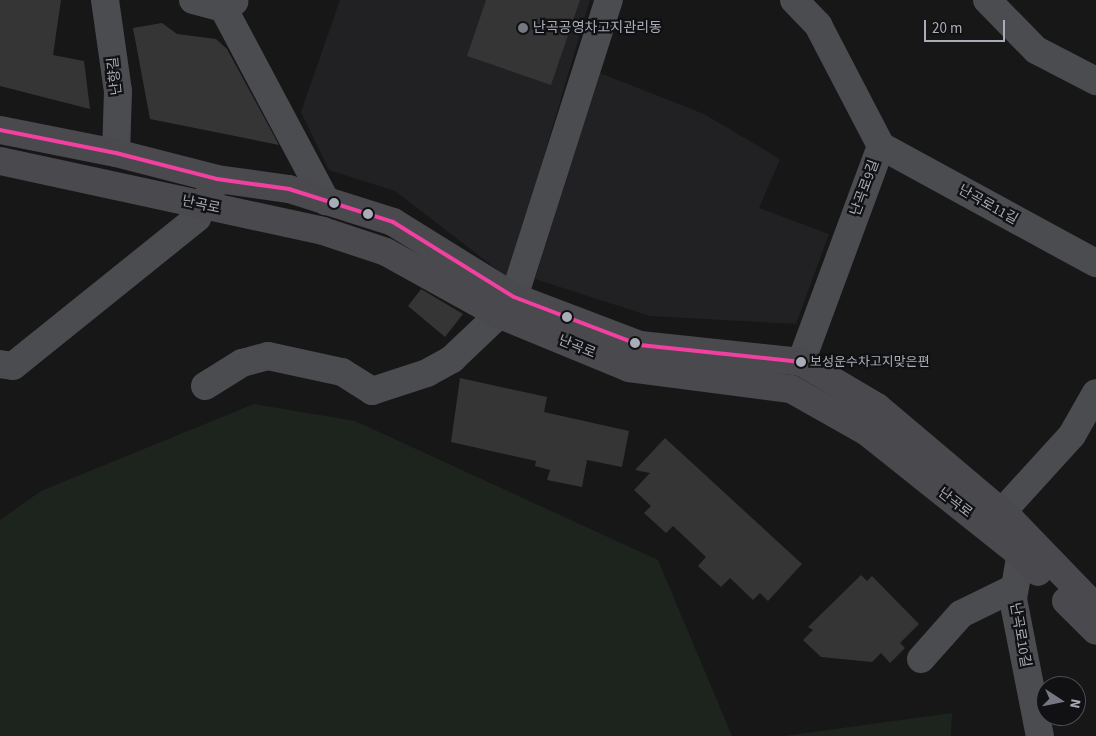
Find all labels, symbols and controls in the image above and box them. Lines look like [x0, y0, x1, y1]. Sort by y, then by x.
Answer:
scale bar [926, 10, 1007, 42]
text: 20 m [932, 18, 962, 39]
place label: 난곡공영차고지관리동 [533, 20, 662, 36]
marker: 난곡공영차고지관리동 [517, 22, 529, 34]
street label: 난향길 [105, 56, 125, 96]
street label: 난곡로9길 [847, 158, 883, 218]
street label: 난곡로11길 [955, 182, 1021, 228]
street label: 난곡로 [180, 193, 222, 217]
unlabelled marker [329, 198, 339, 208]
unlabelled marker [363, 209, 373, 219]
unlabelled marker [562, 312, 572, 322]
street label: 난곡로 [556, 332, 598, 362]
unlabelled marker [630, 338, 640, 348]
place label: 보성운수차고지맞은편 [810, 354, 930, 370]
marker: 보성운수차고지맞은편 [796, 357, 806, 367]
street label: 난곡로 [935, 484, 975, 522]
street label: 난곡로10길 [1006, 601, 1034, 669]
north arrow [1036, 676, 1086, 726]
text: N [1064, 697, 1085, 710]

